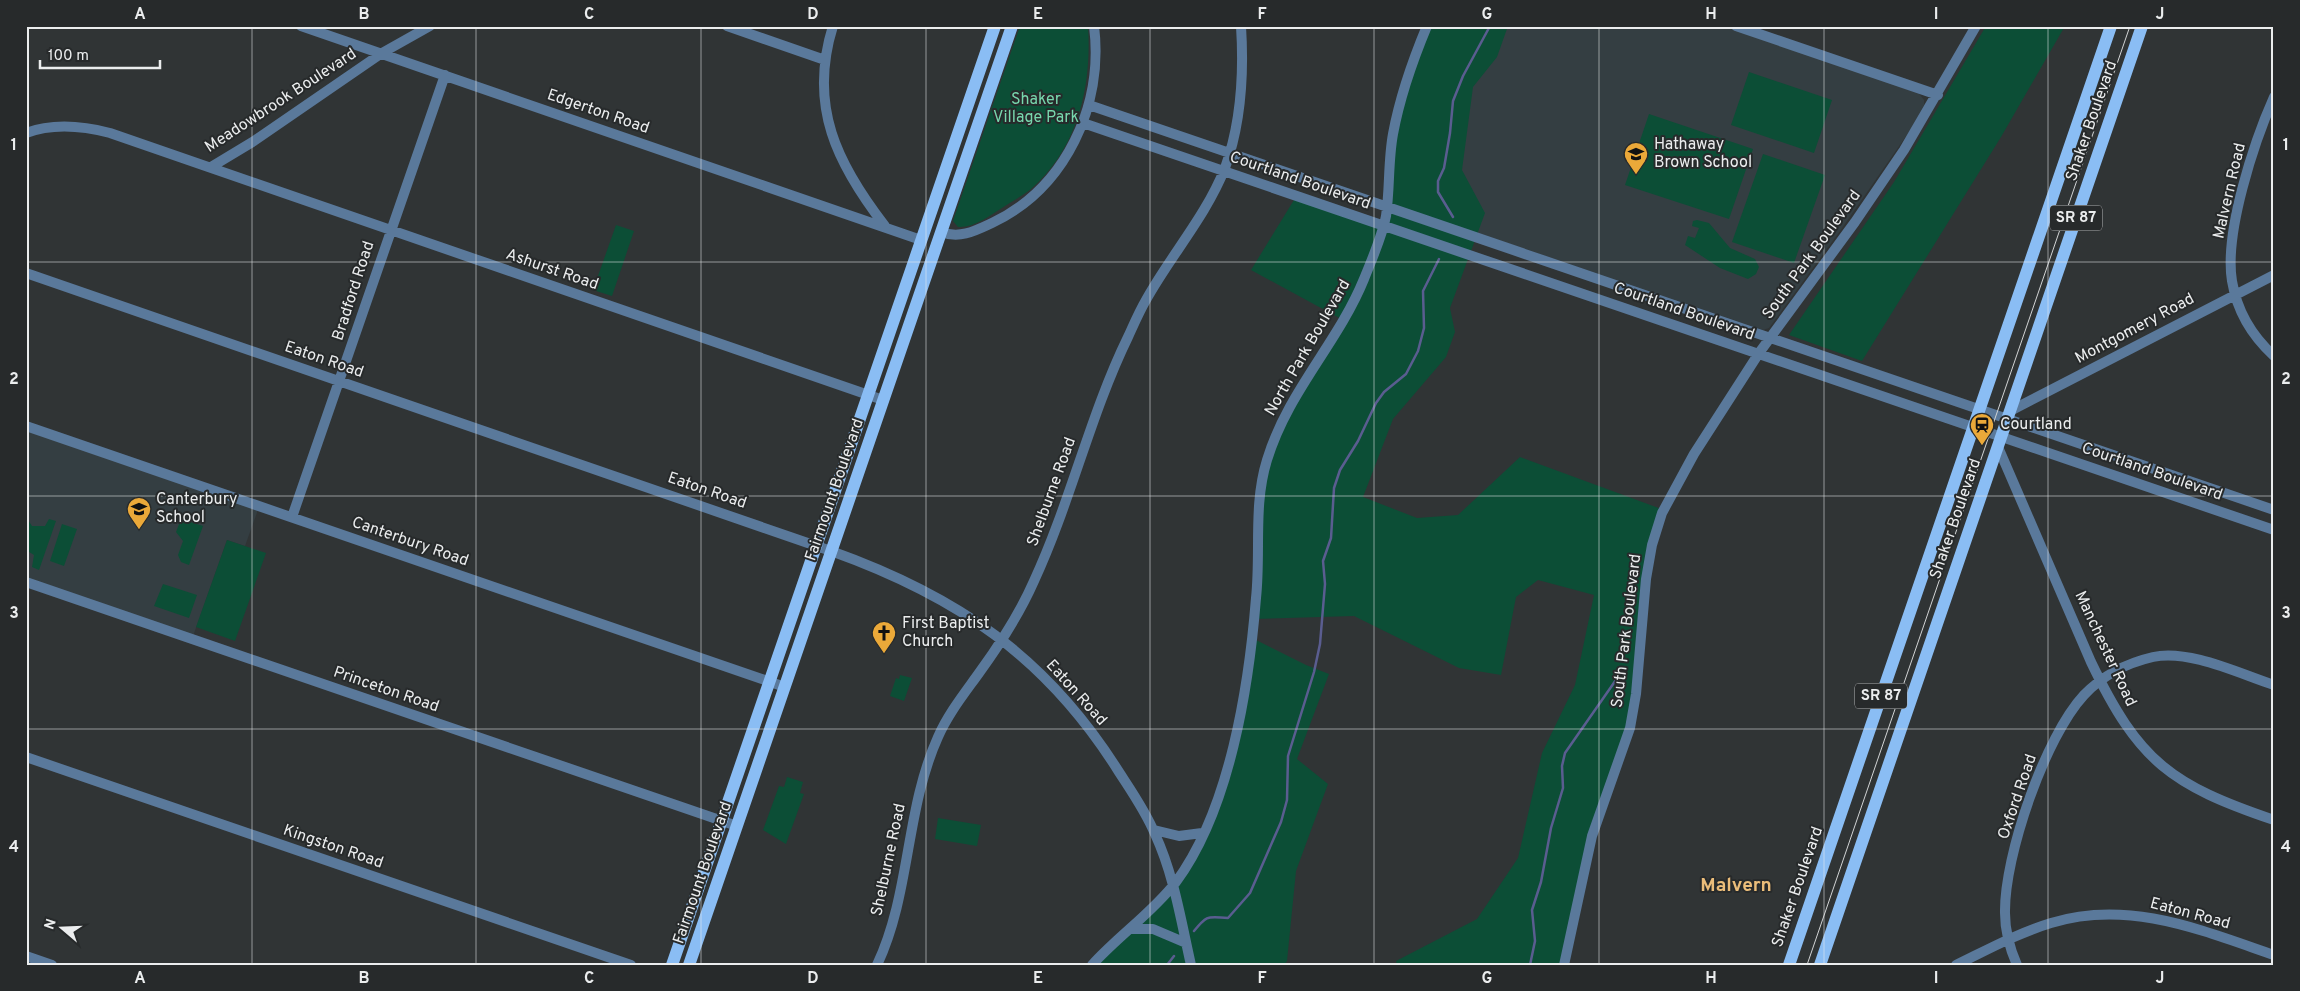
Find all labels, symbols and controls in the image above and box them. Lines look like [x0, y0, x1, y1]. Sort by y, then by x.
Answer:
text: A [134, 5, 146, 25]
text: B [358, 5, 370, 25]
text: C [584, 5, 594, 25]
text: D [807, 5, 819, 25]
text: E [1033, 5, 1043, 25]
text: F [1257, 5, 1267, 25]
text: G [1482, 5, 1492, 25]
text: H [1705, 5, 1717, 25]
text: I [1934, 5, 1938, 25]
text: J [2156, 5, 2164, 25]
scale bar [40, 38, 160, 70]
street label: Meadowbrook Boulevard [201, 44, 361, 158]
text: 100 m [48, 47, 89, 66]
street label: Shaker Boulevard [2062, 58, 2122, 184]
street label: Edgerton Road [544, 85, 652, 139]
park label: Shaker Village Park [993, 90, 1079, 128]
place label: Hathaway Brown School [1654, 135, 1752, 173]
text: 1 [11, 136, 17, 156]
text: 1 [2283, 136, 2289, 156]
school or university icon: Hathaway Brown School [1623, 141, 1649, 175]
street label: Malvern Road [2209, 141, 2251, 241]
street label: Courtland Boulevard [1227, 147, 1373, 215]
street label: South Park Boulevard [1758, 186, 1866, 324]
road number: SR 87 [2050, 206, 2102, 230]
street label: Bradford Road [329, 239, 379, 343]
street label: Ashurst Road [503, 245, 601, 295]
street label: North Park Boulevard [1261, 276, 1355, 420]
street label: Courtland Boulevard [1611, 278, 1757, 346]
street label: Montgomery Road [2072, 289, 2198, 369]
street label: Eaton Road [282, 337, 366, 383]
text: 2 [9, 370, 19, 390]
text: 2 [2281, 370, 2291, 390]
station icon: Courtland [1969, 412, 1995, 446]
place label: Courtland [2000, 415, 2072, 435]
street label: Fairmount Boulevard [801, 416, 869, 564]
street label: Shelburne Road [1023, 435, 1081, 549]
street label: Courtland Boulevard [2079, 438, 2225, 506]
street label: Shaker Boulevard [1926, 456, 1986, 582]
street label: Eaton Road [665, 468, 749, 514]
place label: Canterbury School [156, 490, 238, 528]
school or university icon: Canterbury School [126, 496, 152, 530]
street label: Canterbury Road [349, 513, 471, 571]
street label: South Park Boulevard [1608, 553, 1646, 709]
street label: Manchester Road [2070, 588, 2140, 710]
text: 3 [9, 604, 19, 624]
text: 3 [2281, 604, 2291, 624]
place label: First Baptist Church [902, 614, 990, 652]
church icon: First Baptist Church [871, 620, 897, 654]
street label: Eaton Road [1041, 656, 1111, 730]
street label: Princeton Road [330, 663, 442, 717]
road number: SR 87 [1855, 684, 1907, 708]
street label: Oxford Road [1994, 752, 2042, 842]
street label: Fairmount Boulevard [669, 799, 737, 947]
street label: Shelburne Road [867, 802, 911, 918]
street label: Kingston Road [280, 820, 386, 874]
street label: Shaker Boulevard [1768, 824, 1828, 950]
text: 4 [9, 838, 19, 858]
text: 4 [2281, 838, 2291, 858]
district label: Malvern [1700, 874, 1772, 898]
street label: Eaton Road [2148, 894, 2232, 934]
north arrow [38, 904, 88, 954]
text: N [41, 917, 61, 932]
text: A [134, 969, 146, 989]
text: B [358, 969, 370, 989]
text: C [584, 969, 594, 989]
text: D [807, 969, 819, 989]
text: E [1033, 969, 1043, 989]
text: F [1257, 969, 1267, 989]
text: G [1482, 969, 1492, 989]
text: H [1705, 969, 1717, 989]
text: I [1934, 969, 1938, 989]
text: J [2156, 969, 2164, 989]

